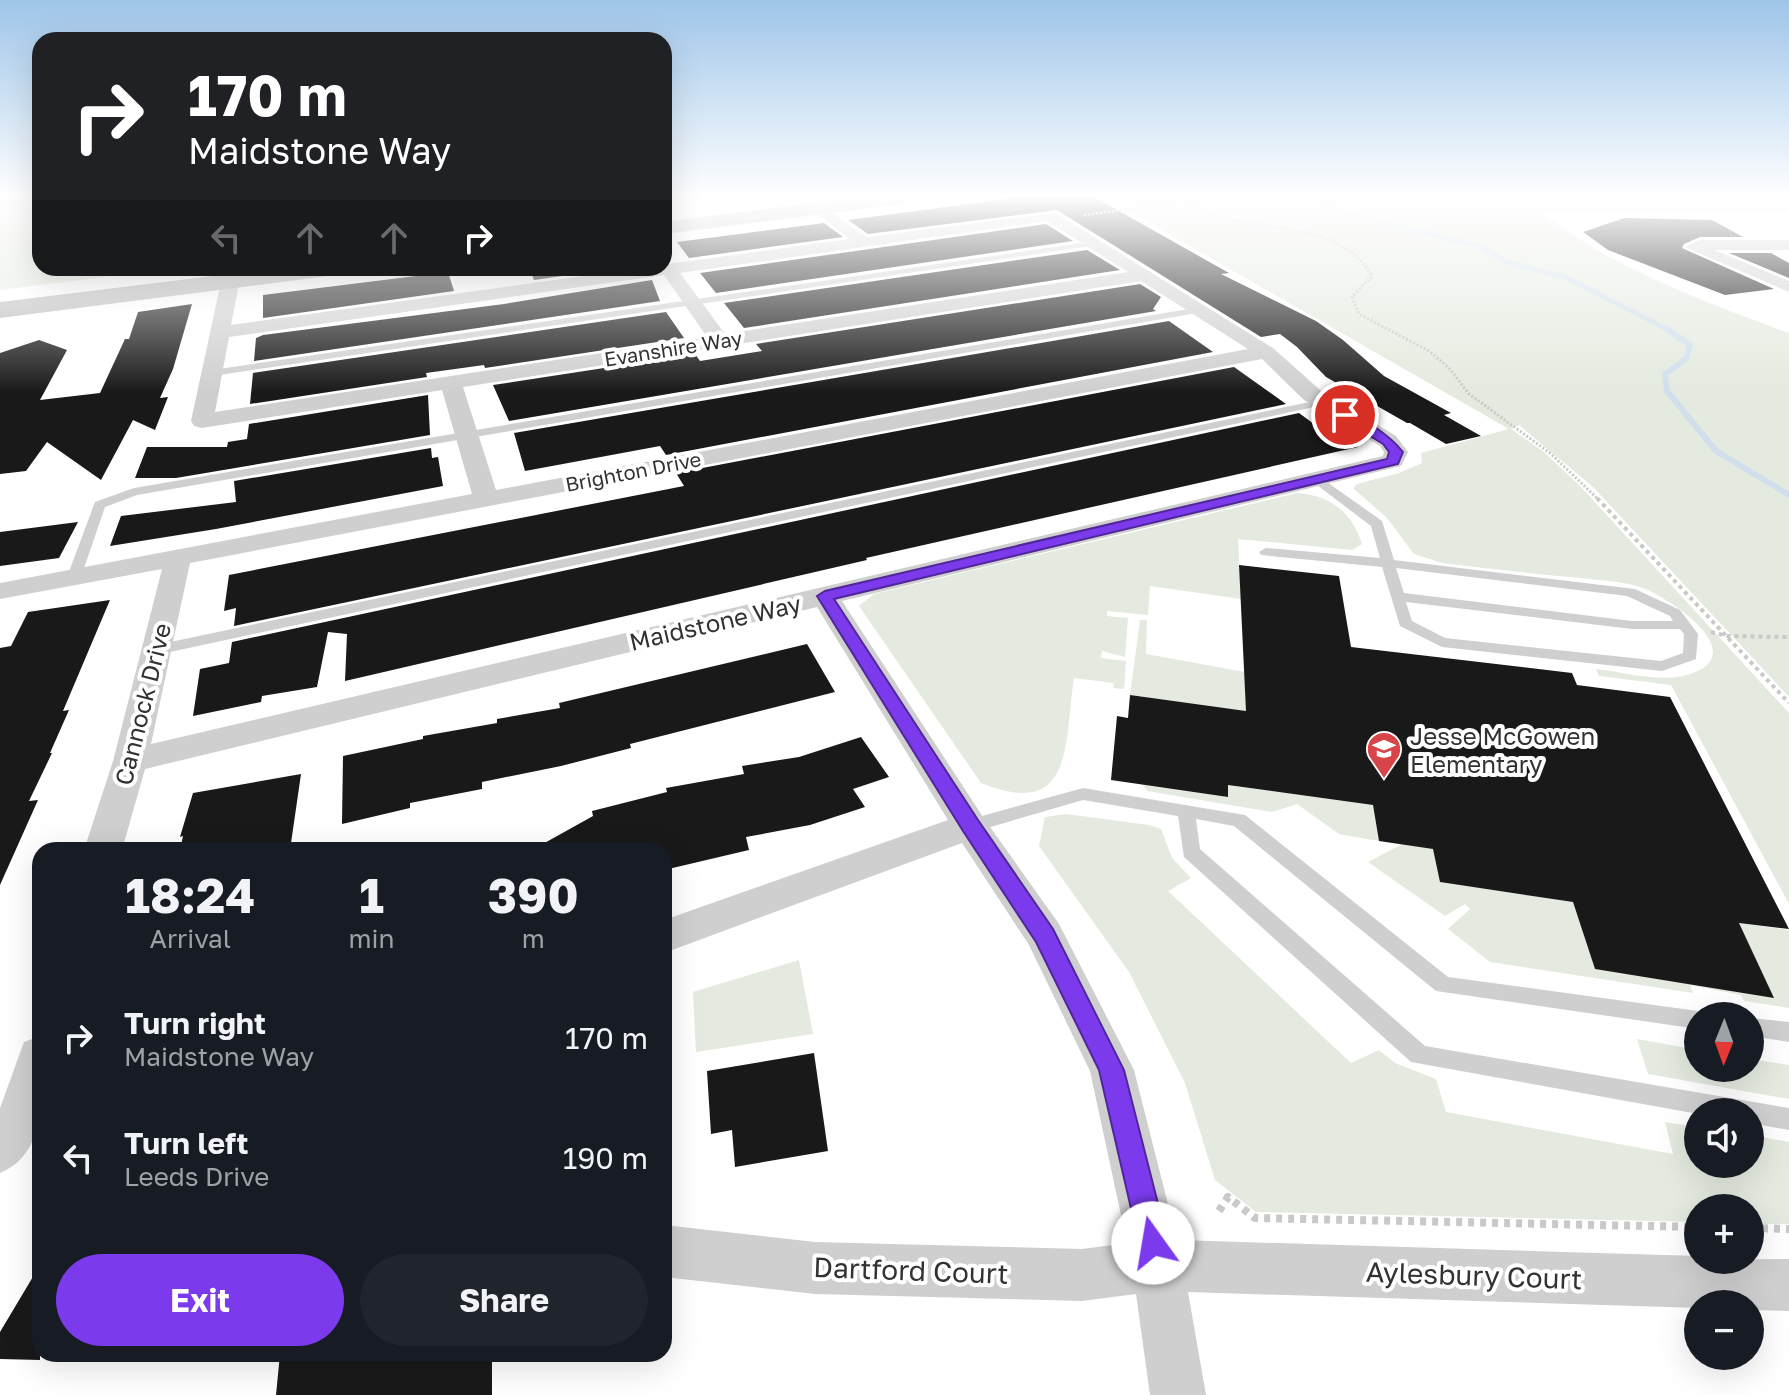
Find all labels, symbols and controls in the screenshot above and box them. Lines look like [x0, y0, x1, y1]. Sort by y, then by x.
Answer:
text: 170 m [188, 61, 347, 128]
icon: right [56, 64, 160, 168]
text: Maidstone Way [188, 129, 451, 172]
icon: left [204, 216, 248, 260]
icon: ahead [288, 216, 332, 260]
icon: ahead [372, 216, 416, 260]
icon: right [456, 216, 500, 260]
street label: Evanshire Way [602, 325, 744, 371]
pin [1311, 381, 1379, 449]
icon: arrive [1323, 393, 1367, 437]
street label: Brighton Drive [563, 446, 703, 496]
street label: Maidstone Way [626, 588, 804, 656]
street label: Cannock Drive [108, 620, 176, 788]
place label: Jesse McGowen Elementary [1410, 721, 1595, 778]
school or university icon: Jesse McGowen Elementary [1365, 730, 1403, 780]
text: 18:24 [125, 866, 255, 924]
text: 1 [359, 866, 384, 924]
text: 390 [488, 866, 579, 924]
text: Arrival [150, 923, 231, 954]
text: min [349, 923, 395, 954]
text: m [522, 923, 545, 954]
north arrow [1684, 1002, 1764, 1082]
map controls [1684, 1002, 1764, 1370]
text: Turn right [124, 1005, 266, 1041]
icon: right [56, 1016, 100, 1060]
text: 170 m [565, 1020, 648, 1056]
text: Maidstone Way [124, 1041, 314, 1072]
button: sound [1684, 1098, 1764, 1178]
text: Turn left [124, 1125, 249, 1161]
icon: left [56, 1136, 100, 1180]
text: 190 m [563, 1140, 648, 1176]
text: Leeds Drive [124, 1161, 269, 1192]
button: + [1684, 1194, 1764, 1274]
position arrow [1111, 1201, 1195, 1285]
street label: Dartford Court [813, 1250, 1009, 1290]
button: Exit [56, 1254, 344, 1346]
button: Share [360, 1254, 648, 1346]
street label: Aylesbury Court [1365, 1255, 1583, 1295]
button: − [1684, 1290, 1764, 1370]

